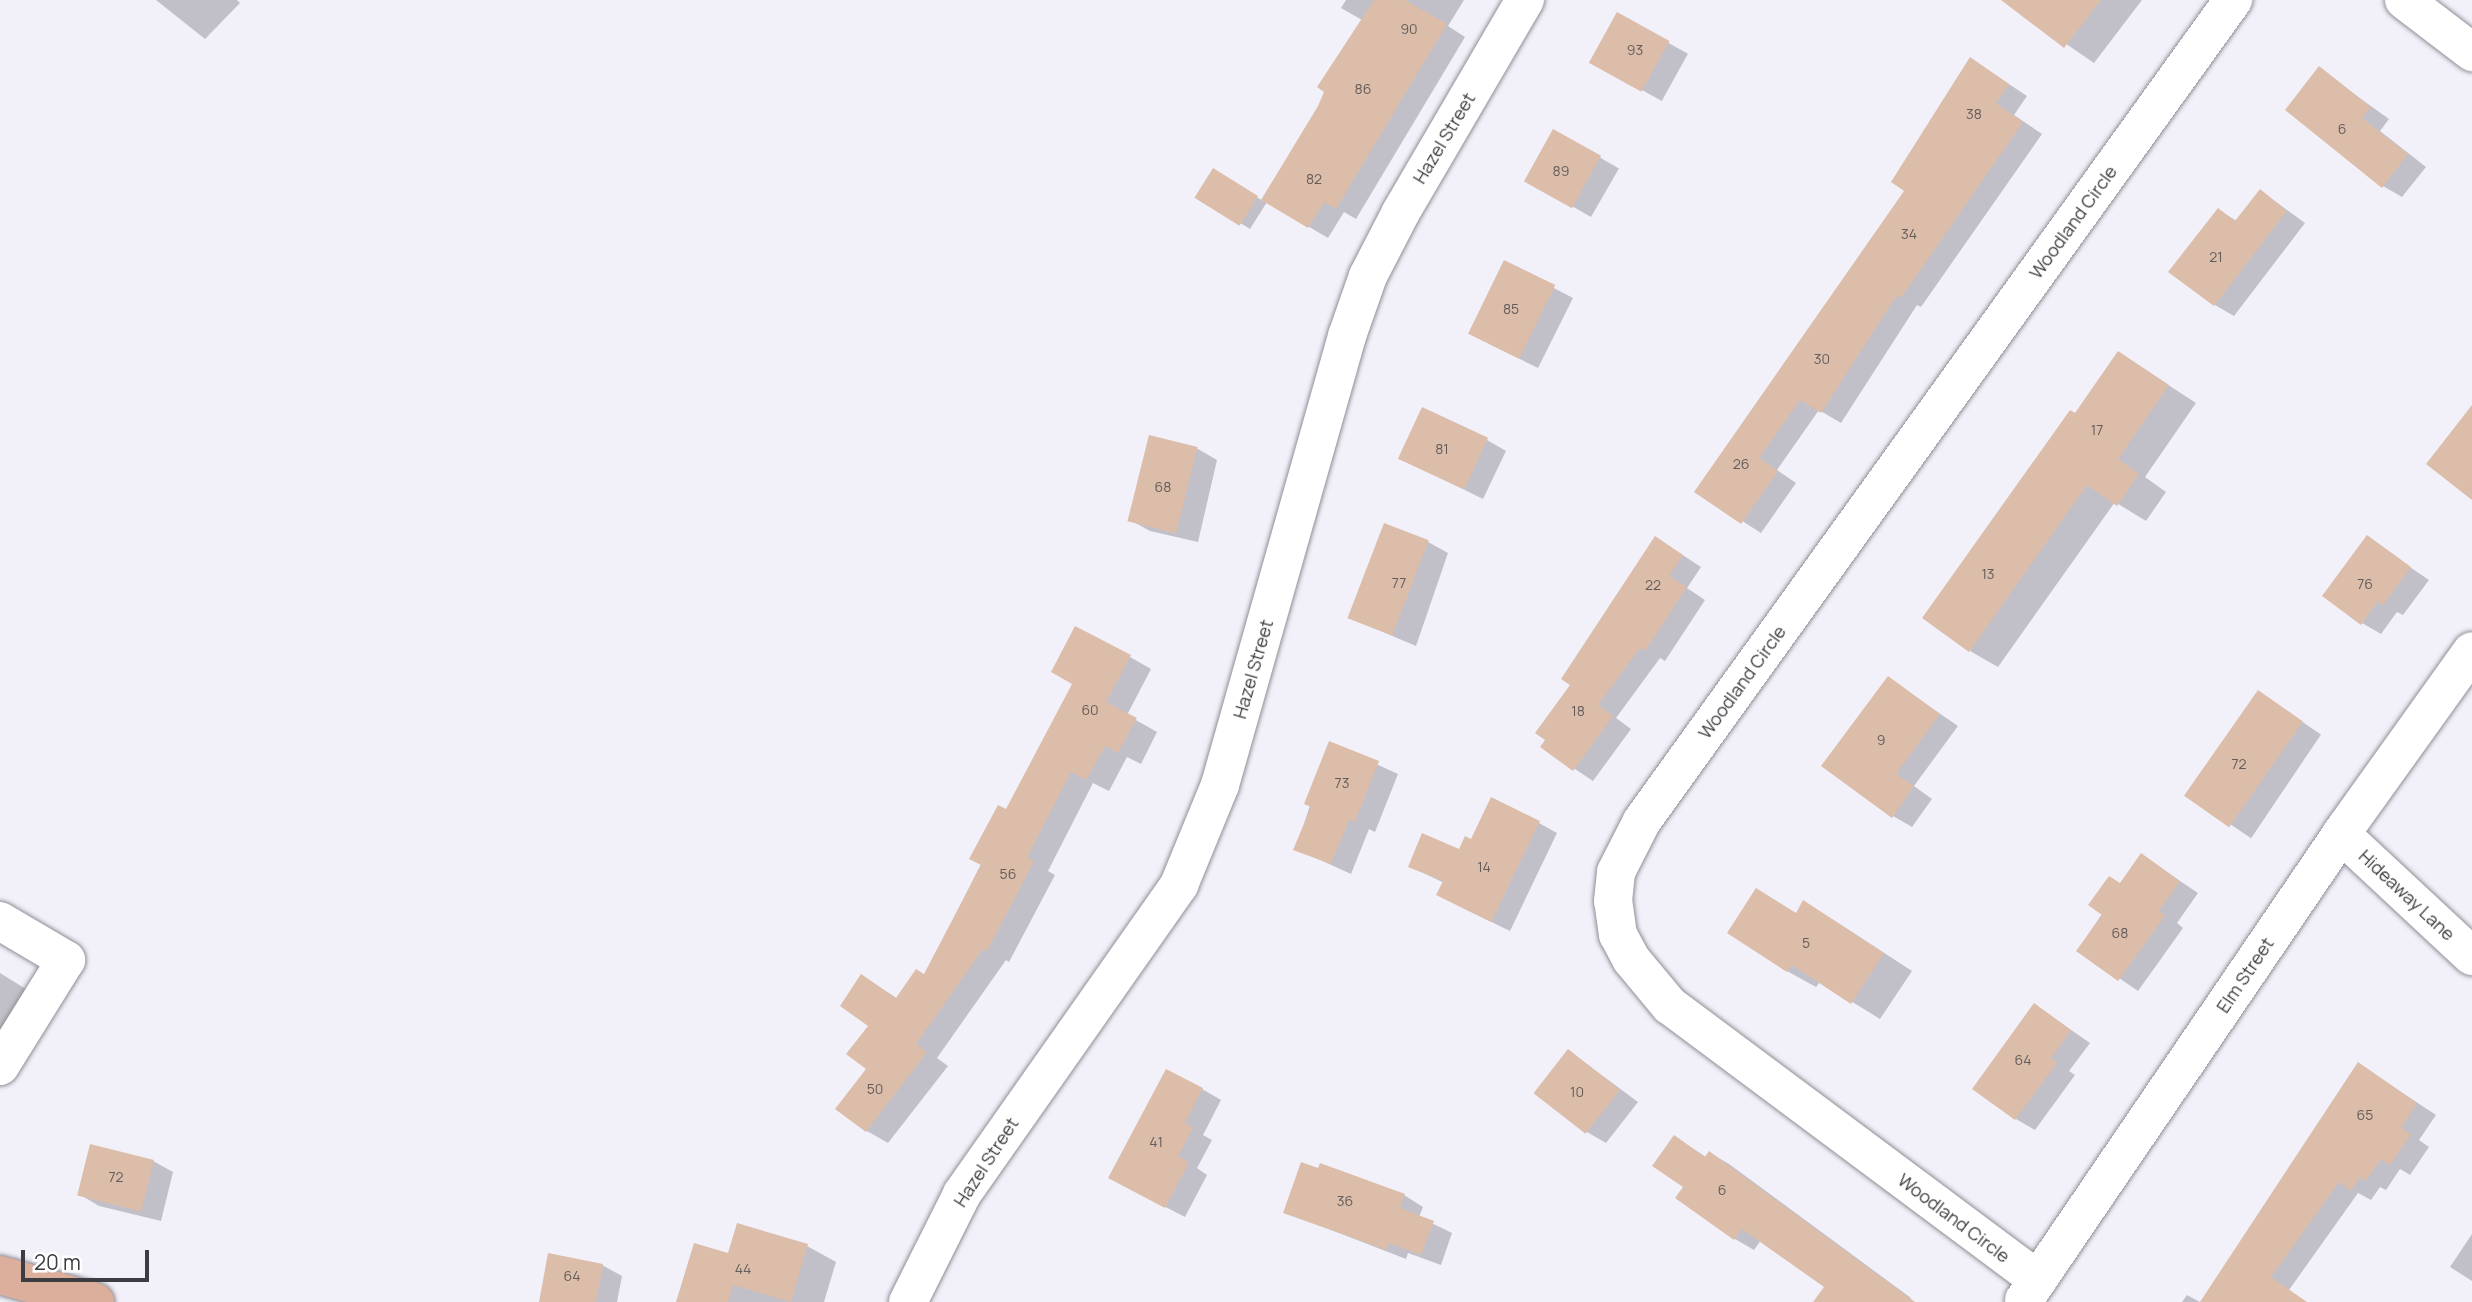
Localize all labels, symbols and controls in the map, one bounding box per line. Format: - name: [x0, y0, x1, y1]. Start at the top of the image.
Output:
- house number: 90: [1400, 21, 1418, 37]
- house number: 93: [1627, 42, 1643, 58]
- house number: 86: [1355, 81, 1371, 97]
- street label: Hazel Street: [1408, 89, 1480, 187]
- house number: 38: [1966, 106, 1982, 122]
- house number: 6: [2338, 121, 2346, 137]
- street label: Woodland Circle: [2025, 161, 2121, 283]
- house number: 89: [1553, 163, 1569, 179]
- house number: 82: [1306, 171, 1322, 187]
- house number: 34: [1901, 226, 1917, 242]
- house number: 21: [2209, 249, 2223, 265]
- house number: 85: [1503, 301, 1519, 317]
- house number: 30: [1814, 351, 1830, 367]
- house number: 17: [2091, 422, 2103, 438]
- house number: 81: [1435, 441, 1449, 457]
- house number: 26: [1733, 456, 1749, 472]
- house number: 68: [1155, 479, 1171, 495]
- house number: 13: [1981, 566, 1995, 582]
- house number: 77: [1392, 575, 1406, 591]
- house number: 76: [2357, 576, 2373, 592]
- house number: 22: [1645, 577, 1661, 593]
- street label: Hazel Street: [1229, 617, 1277, 721]
- street label: Woodland Circle: [1694, 621, 1790, 743]
- house number: 60: [1081, 702, 1099, 718]
- house number: 18: [1571, 703, 1585, 719]
- house number: 9: [1877, 732, 1885, 748]
- house number: 72: [2231, 756, 2247, 772]
- house number: 73: [1335, 775, 1349, 791]
- street label: Hideaway Lane: [2355, 845, 2459, 945]
- house number: 14: [1477, 859, 1491, 875]
- house number: 56: [1000, 866, 1016, 882]
- house number: 68: [2112, 925, 2128, 941]
- street label: Elm Street: [2212, 933, 2278, 1017]
- house number: 5: [1802, 935, 1810, 951]
- house number: 64: [2015, 1052, 2031, 1068]
- house number: 50: [867, 1081, 883, 1097]
- house number: 10: [1570, 1084, 1584, 1100]
- house number: 65: [2357, 1107, 2373, 1123]
- street label: Hazel Street: [949, 1113, 1023, 1211]
- house number: 41: [1149, 1134, 1163, 1150]
- house number: 72: [108, 1169, 124, 1185]
- street label: Woodland Circle: [1894, 1169, 2014, 1267]
- house number: 6: [1718, 1182, 1726, 1198]
- house number: 36: [1337, 1193, 1353, 1209]
- scale bar: [24, 1236, 152, 1280]
- text: 20 m: [34, 1248, 81, 1276]
- house number: 44: [735, 1261, 751, 1277]
- house number: 64: [564, 1268, 580, 1284]

